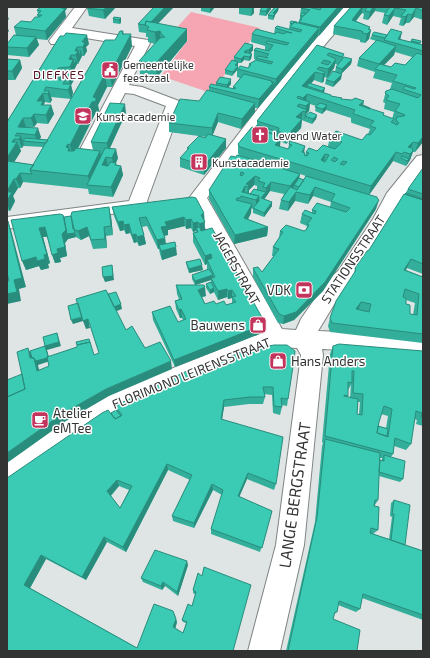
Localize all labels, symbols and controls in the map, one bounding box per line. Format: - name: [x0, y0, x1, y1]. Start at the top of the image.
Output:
- place label: Gemeentelijke feestzaal: [123, 58, 194, 84]
- public building icon: Gemeentelijke feestzaal: [100, 60, 120, 80]
- district label: DIEFKES: [33, 67, 85, 81]
- school or university icon: Kunst academie: [73, 106, 93, 126]
- place label: Kunst academie: [96, 110, 175, 123]
- church icon: Levend Water: [250, 125, 270, 145]
- place label: Levend Water: [273, 129, 343, 142]
- building icon: Kunstacademie: [189, 152, 209, 172]
- place label: Kunstacademie: [212, 156, 289, 169]
- street label: STATIONSSTRAAT: [317, 211, 389, 306]
- street label: JAGERSTRAAT: [210, 228, 264, 308]
- bank icon: VDK: [294, 280, 314, 300]
- place label: VDK: [267, 282, 291, 298]
- shop icon: Bauwens: [248, 315, 268, 335]
- place label: Bauwens: [191, 317, 245, 333]
- street label: FLORIMOND LEIRENSSTRAAT: [109, 334, 273, 412]
- shop icon: Hans Anders: [268, 351, 288, 371]
- place label: Hans Anders: [291, 353, 365, 369]
- place label: Atelier eMTee: [53, 405, 92, 436]
- cafe icon: Atelier eMTee: [30, 410, 50, 430]
- street label: LANGE BERGSTRAAT: [274, 421, 314, 569]

